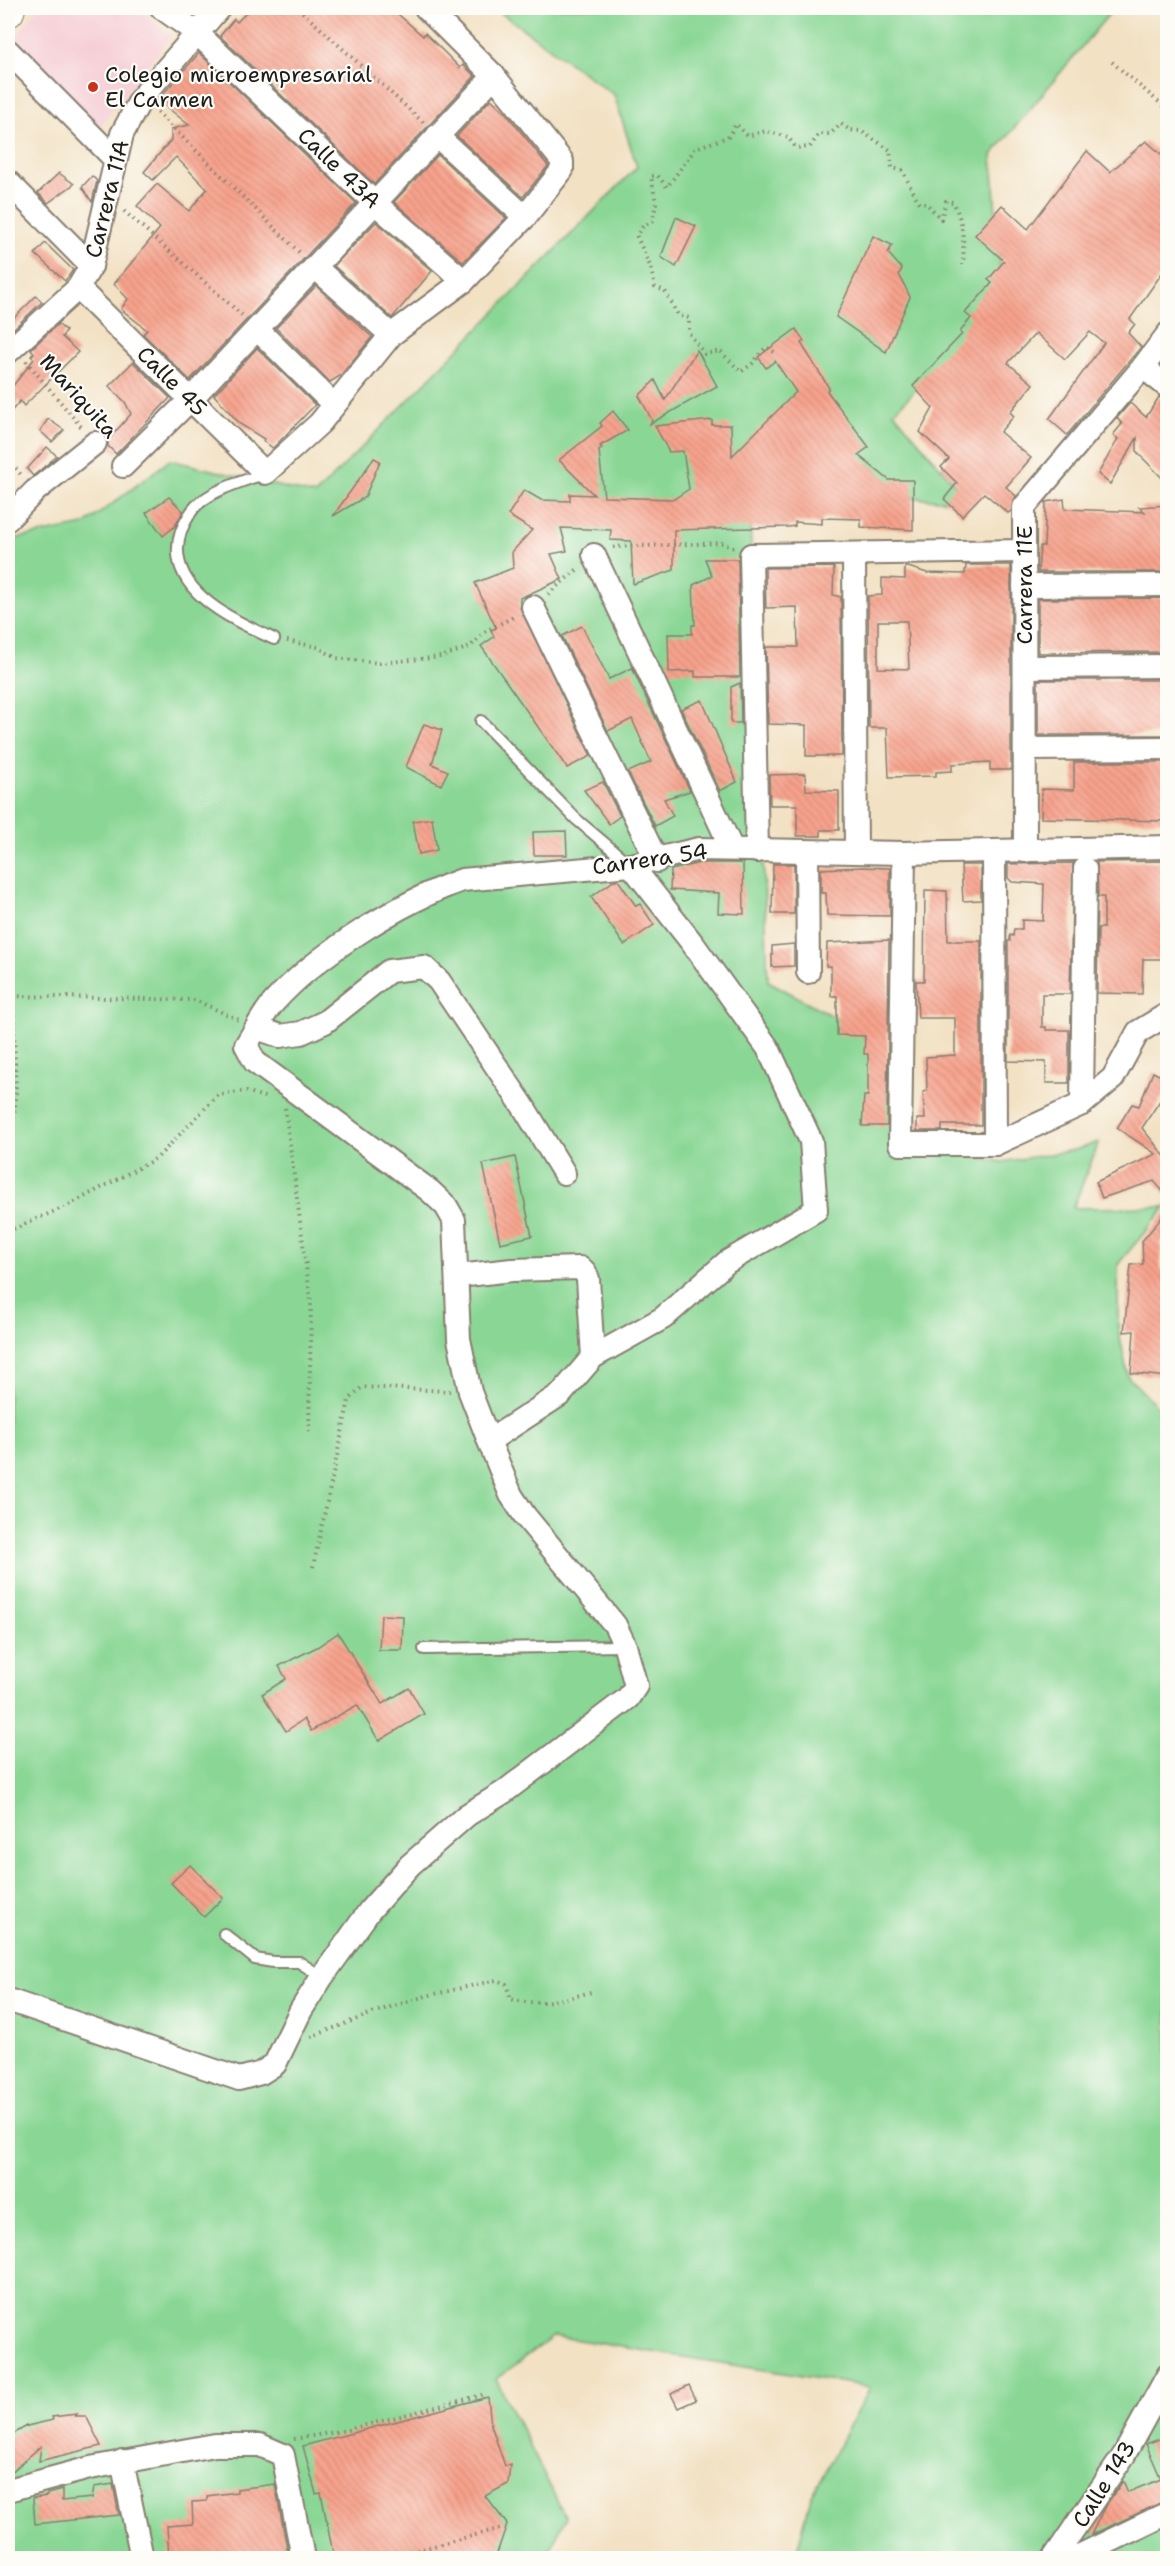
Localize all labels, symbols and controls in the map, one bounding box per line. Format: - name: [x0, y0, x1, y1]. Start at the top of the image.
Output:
- place label: Colegio microempresarial El Carmen: [105, 60, 372, 114]
- marker: Colegio microempresarial El Carmen: [86, 80, 100, 94]
- street label: Calle 43A: [291, 121, 387, 215]
- street label: Carrera 11A: [78, 137, 136, 261]
- street label: Calle 45: [131, 340, 213, 422]
- street label: Mariquita: [33, 348, 125, 445]
- street label: Carrera 11E: [1010, 526, 1039, 644]
- street label: Carrera 54: [591, 837, 709, 881]
- street label: Calle 143: [1066, 2435, 1142, 2533]

